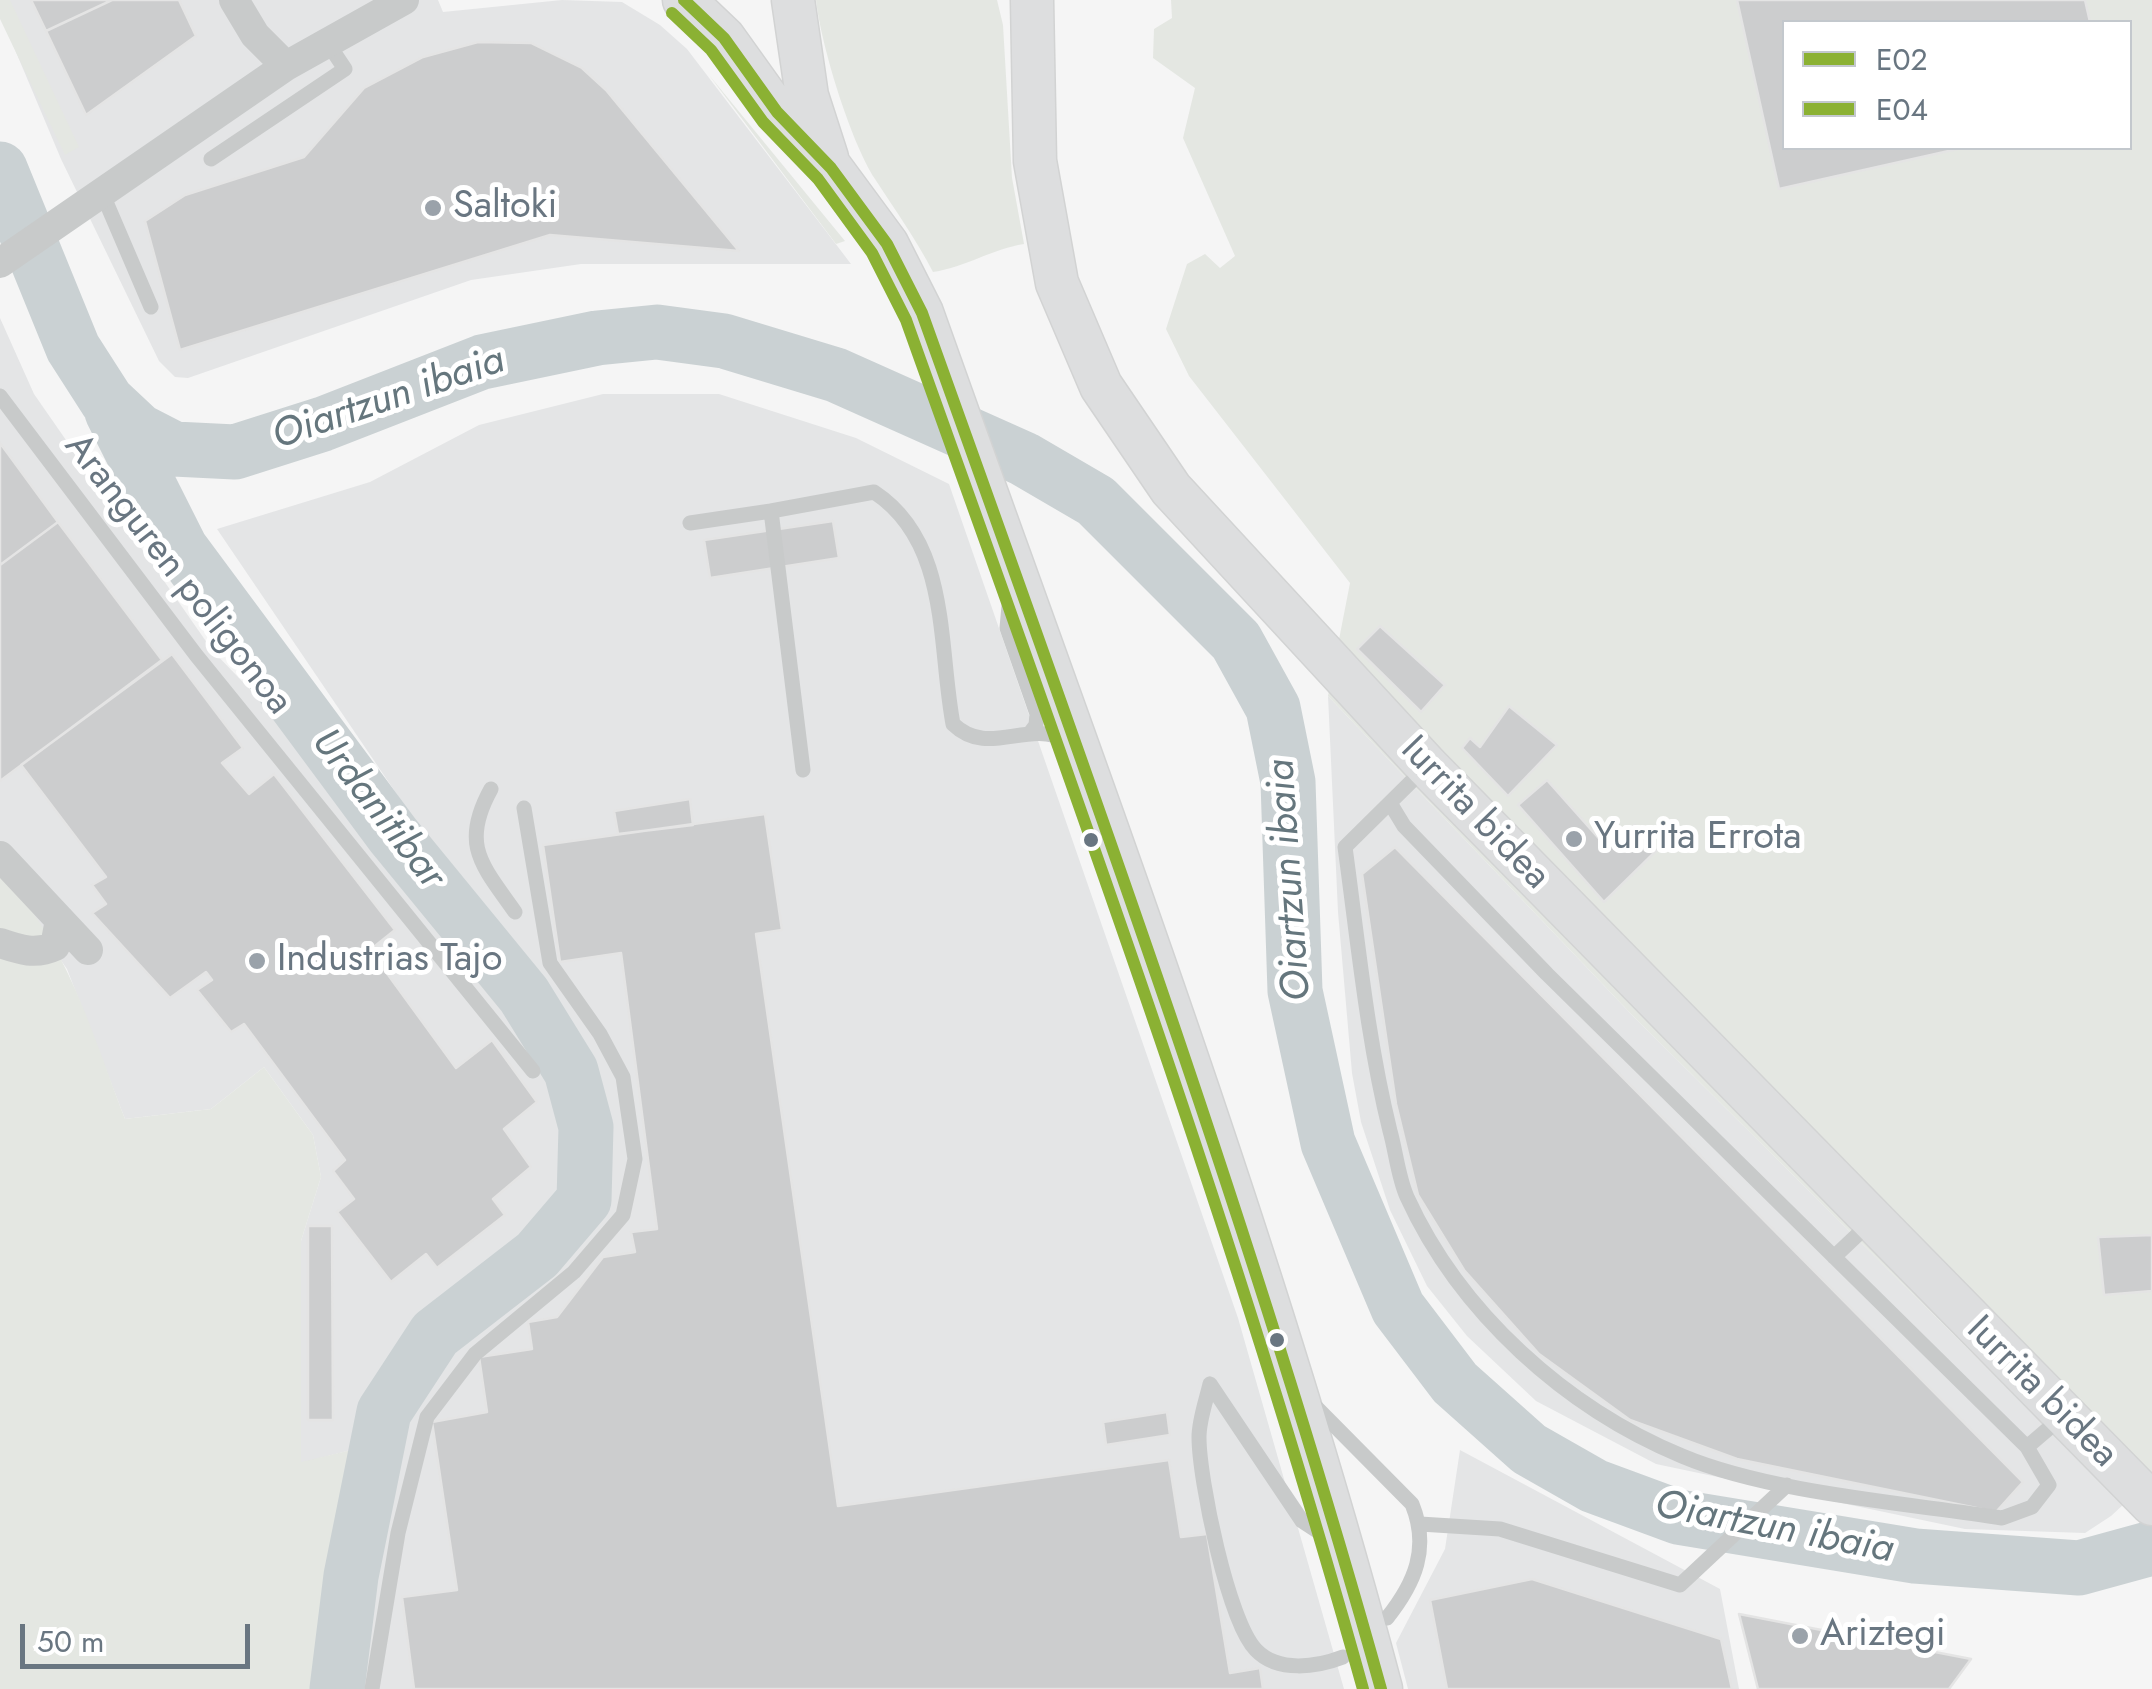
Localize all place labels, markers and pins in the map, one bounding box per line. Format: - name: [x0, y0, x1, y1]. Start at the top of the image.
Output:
- place label: Saltoki: [453, 185, 557, 231]
- marker: Saltoki: [422, 197, 444, 219]
- place label: Yurrita Errota: [1594, 816, 1802, 862]
- marker: Yurrita Errota: [1563, 828, 1585, 850]
- unlabelled marker: [1081, 830, 1101, 850]
- place label: Industrias Tajo: [277, 938, 503, 984]
- marker: Industrias Tajo: [246, 950, 268, 972]
- unlabelled marker: [1267, 1330, 1287, 1350]
- place label: Ariztegi: [1820, 1613, 1946, 1659]
- marker: Ariztegi: [1789, 1625, 1811, 1647]

